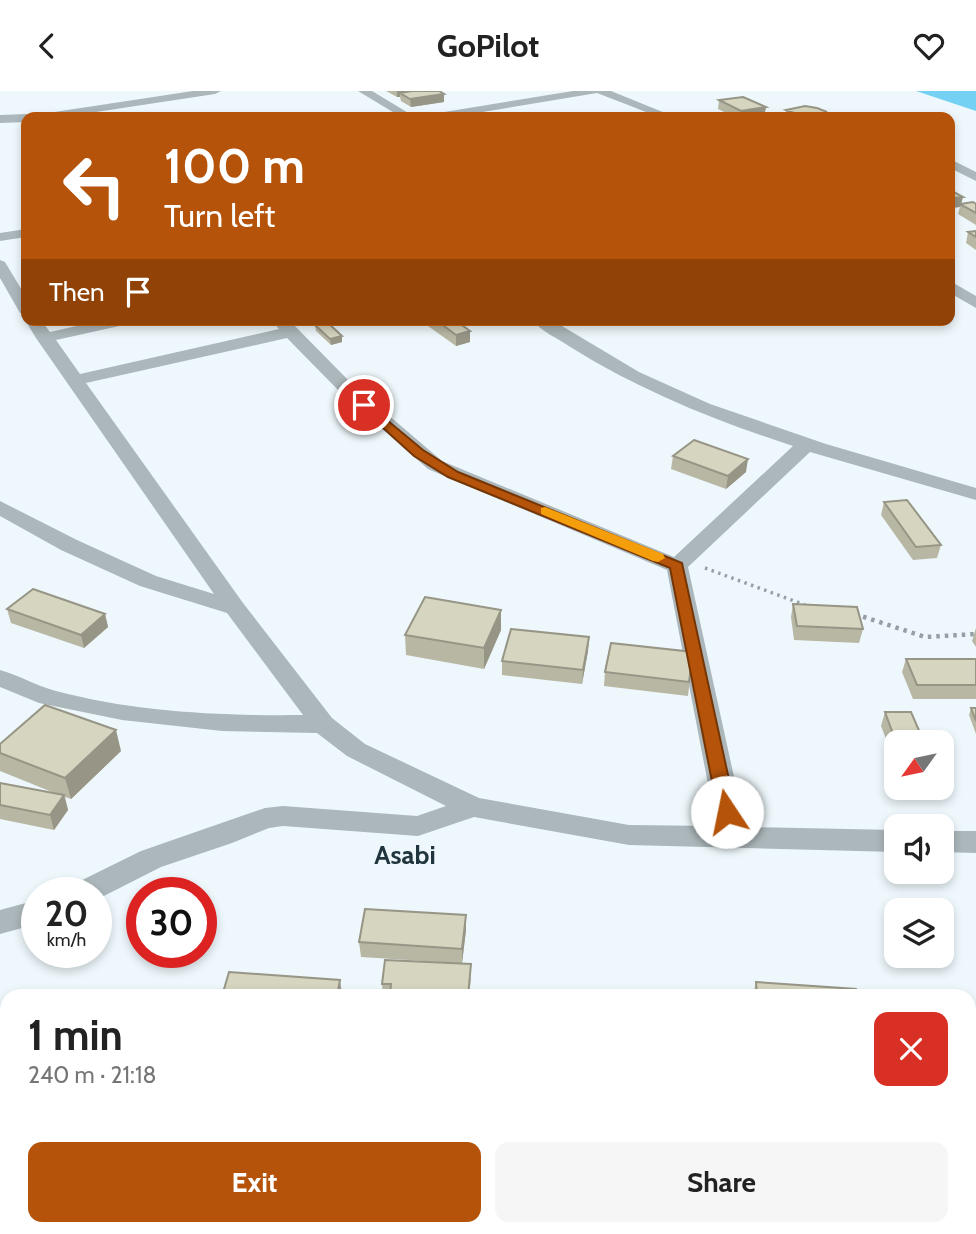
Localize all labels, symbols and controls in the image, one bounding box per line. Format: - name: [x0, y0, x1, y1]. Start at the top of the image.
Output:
- text: GoPilot: [437, 26, 539, 65]
- icon: back: [28, 27, 66, 65]
- icon: heart: [910, 27, 948, 65]
- text: 100 m: [164, 136, 305, 195]
- icon: left: [49, 140, 140, 231]
- text: Turn left: [164, 196, 275, 235]
- icon: arrive: [119, 273, 157, 311]
- text: Then: [49, 276, 105, 308]
- pin: [334, 375, 394, 435]
- icon: arrive: [345, 386, 383, 424]
- north arrow: [884, 730, 954, 800]
- map controls: [884, 730, 954, 968]
- position arrow: [690, 775, 764, 849]
- button: sound: [884, 814, 954, 884]
- district label: Asabi: [374, 839, 436, 871]
- speed limit sign: 30: [126, 877, 217, 968]
- text: 20: [45, 892, 88, 935]
- button: layers: [884, 898, 954, 968]
- text: km/h: [47, 929, 86, 951]
- text: 1 min: [28, 1009, 123, 1061]
- button: close: [874, 1012, 948, 1086]
- text: 240 m · 21:18: [28, 1061, 156, 1089]
- button: Exit: [28, 1142, 481, 1222]
- button: Share: [495, 1142, 948, 1222]

